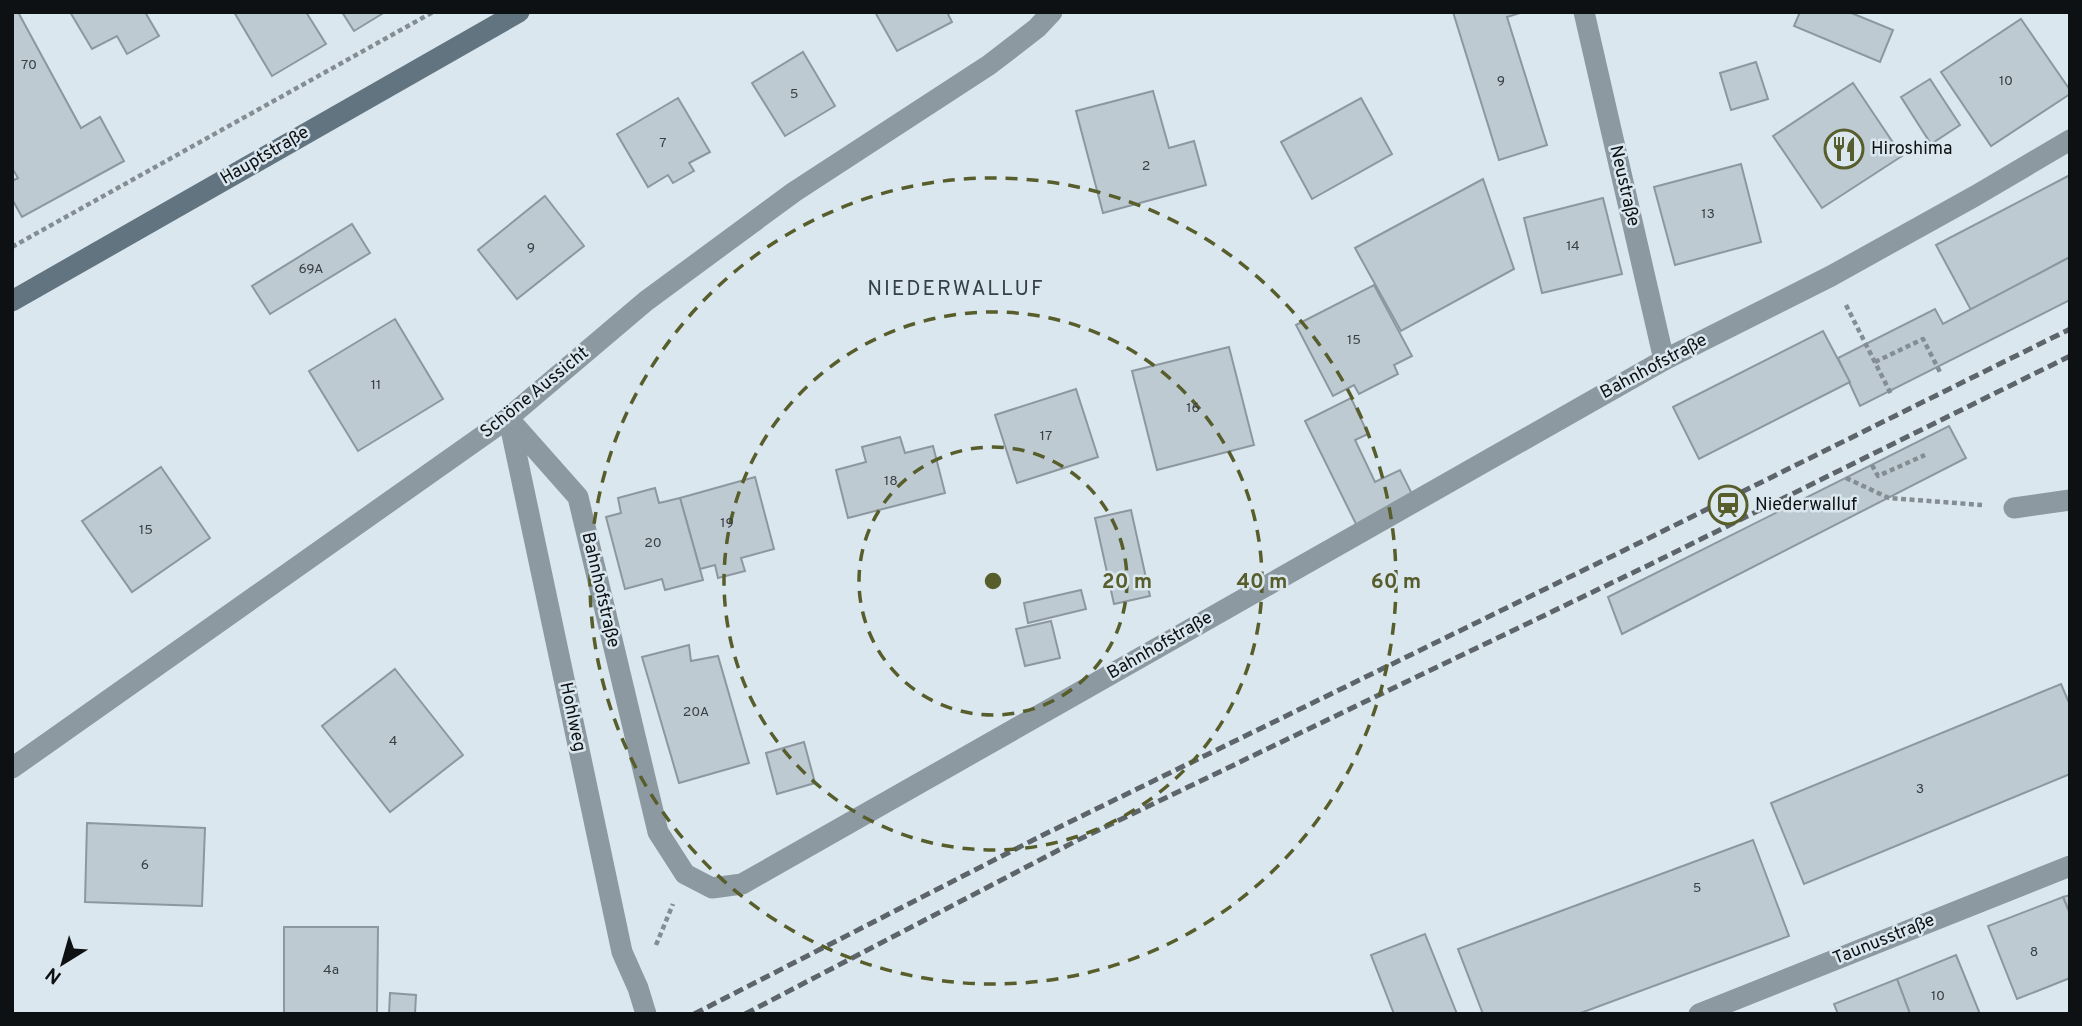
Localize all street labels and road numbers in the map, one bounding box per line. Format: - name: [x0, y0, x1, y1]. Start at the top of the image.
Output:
- street label: Hauptstraße: [217, 121, 313, 191]
- street label: Neustraße: [1603, 143, 1645, 229]
- street label: Bahnhofstraße: [1597, 329, 1711, 405]
- street label: Schöne Aussicht: [476, 342, 594, 444]
- street label: Bahnhofstraße: [576, 530, 624, 650]
- street label: Bahnhofstraße: [1103, 607, 1217, 685]
- street label: Hohlweg: [553, 680, 591, 754]
- street label: Taunusstraße: [1830, 909, 1938, 971]

